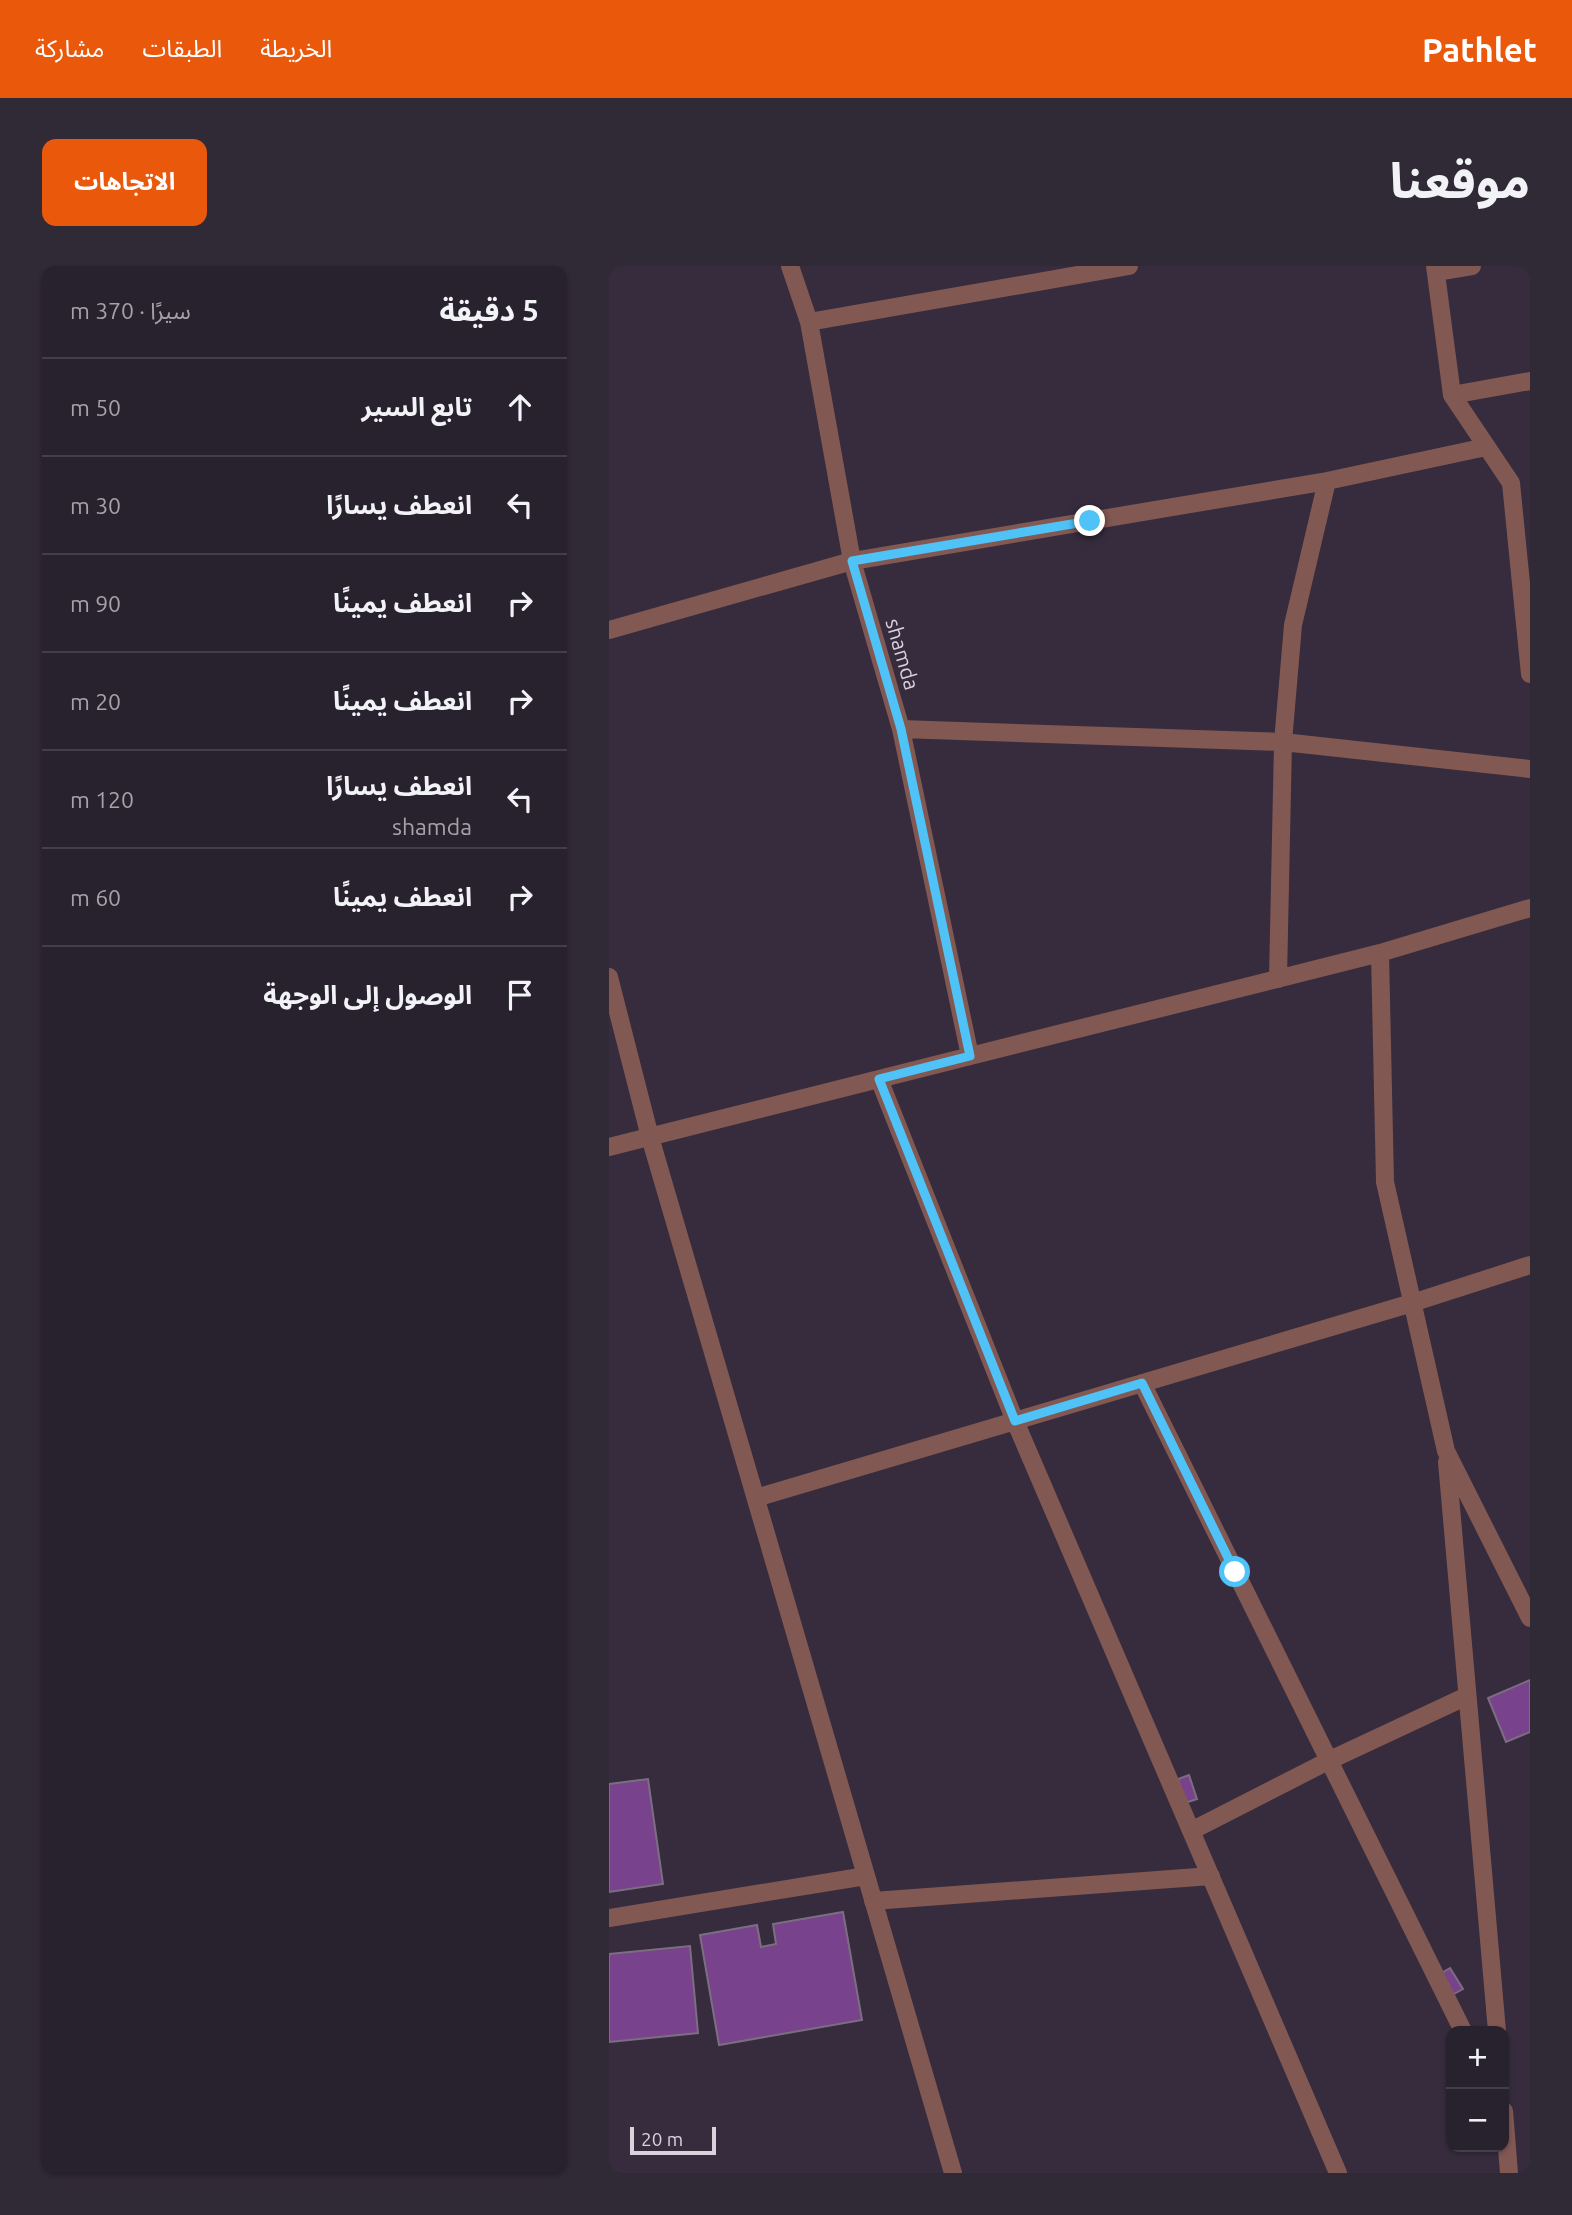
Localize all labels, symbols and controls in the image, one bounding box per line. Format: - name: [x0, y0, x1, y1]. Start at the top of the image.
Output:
- text: Pathlet: [1422, 31, 1537, 68]
- text: مشاركة: [35, 35, 104, 62]
- text: الطبقات: [142, 35, 222, 62]
- text: الخريطة: [260, 35, 332, 62]
- button: الاتجاهات: [42, 139, 207, 226]
- text: موقعنا: [1390, 152, 1530, 207]
- text: 5 دقيقة: [439, 293, 539, 327]
- text: سيرًا · 370 m: [70, 298, 191, 323]
- icon: ahead: [501, 388, 539, 426]
- text: تابع السير: [362, 392, 472, 421]
- text: 50 m: [70, 395, 121, 420]
- icon: left: [501, 486, 539, 524]
- text: انعطف يسارًا: [326, 490, 472, 519]
- text: 30 m: [70, 493, 121, 518]
- route end: [1074, 505, 1105, 536]
- icon: right: [501, 584, 539, 622]
- text: انعطف يمينًا: [333, 588, 472, 617]
- text: 90 m: [70, 591, 121, 616]
- street label: shamda: [881, 616, 925, 692]
- icon: right: [501, 682, 539, 720]
- text: انعطف يمينًا: [333, 686, 472, 715]
- text: 20 m: [70, 689, 121, 714]
- text: انعطف يسارًا: [326, 771, 472, 800]
- icon: left: [501, 780, 539, 818]
- text: 120 m: [70, 787, 134, 812]
- text: shamda: [392, 814, 472, 839]
- icon: right: [501, 878, 539, 916]
- text: انعطف يمينًا: [333, 882, 472, 911]
- text: 60 m: [70, 885, 121, 910]
- icon: arrive: [501, 976, 539, 1014]
- text: الوصول إلى الوجهة: [263, 980, 472, 1009]
- route start: [1219, 1556, 1250, 1587]
- map controls: [1446, 2026, 1509, 2152]
- button: +: [1446, 2026, 1509, 2089]
- button: −: [1446, 2089, 1509, 2152]
- scale bar: [630, 2124, 716, 2156]
- text: 20 m: [641, 2128, 683, 2150]

